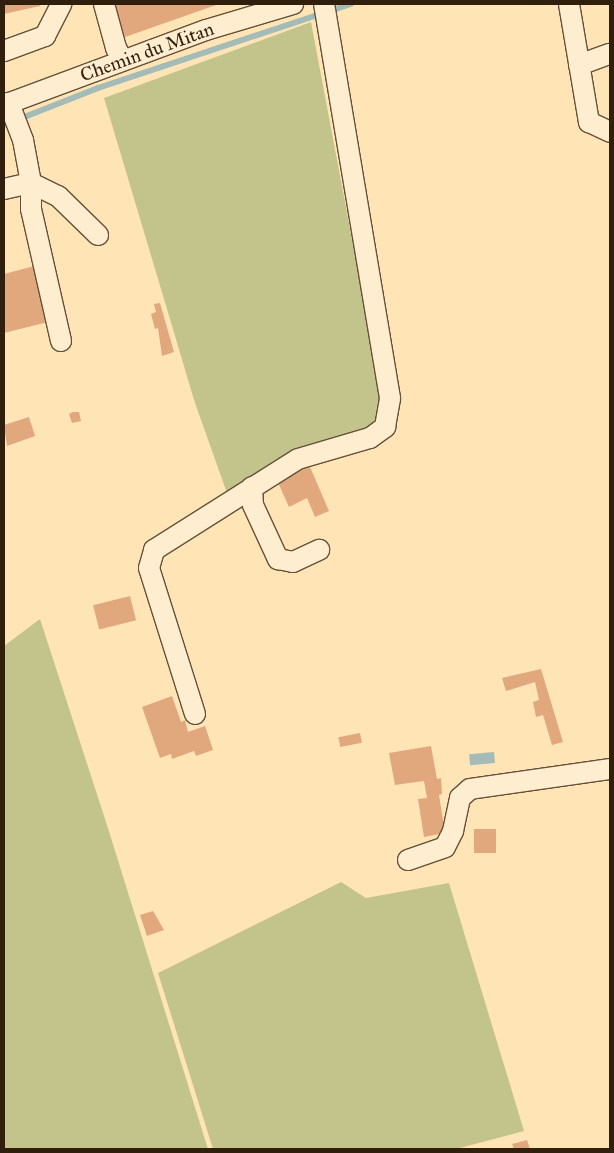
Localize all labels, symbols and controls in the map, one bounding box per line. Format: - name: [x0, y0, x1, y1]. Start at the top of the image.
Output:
- street label: Chemin du Mitan: [77, 17, 217, 87]

